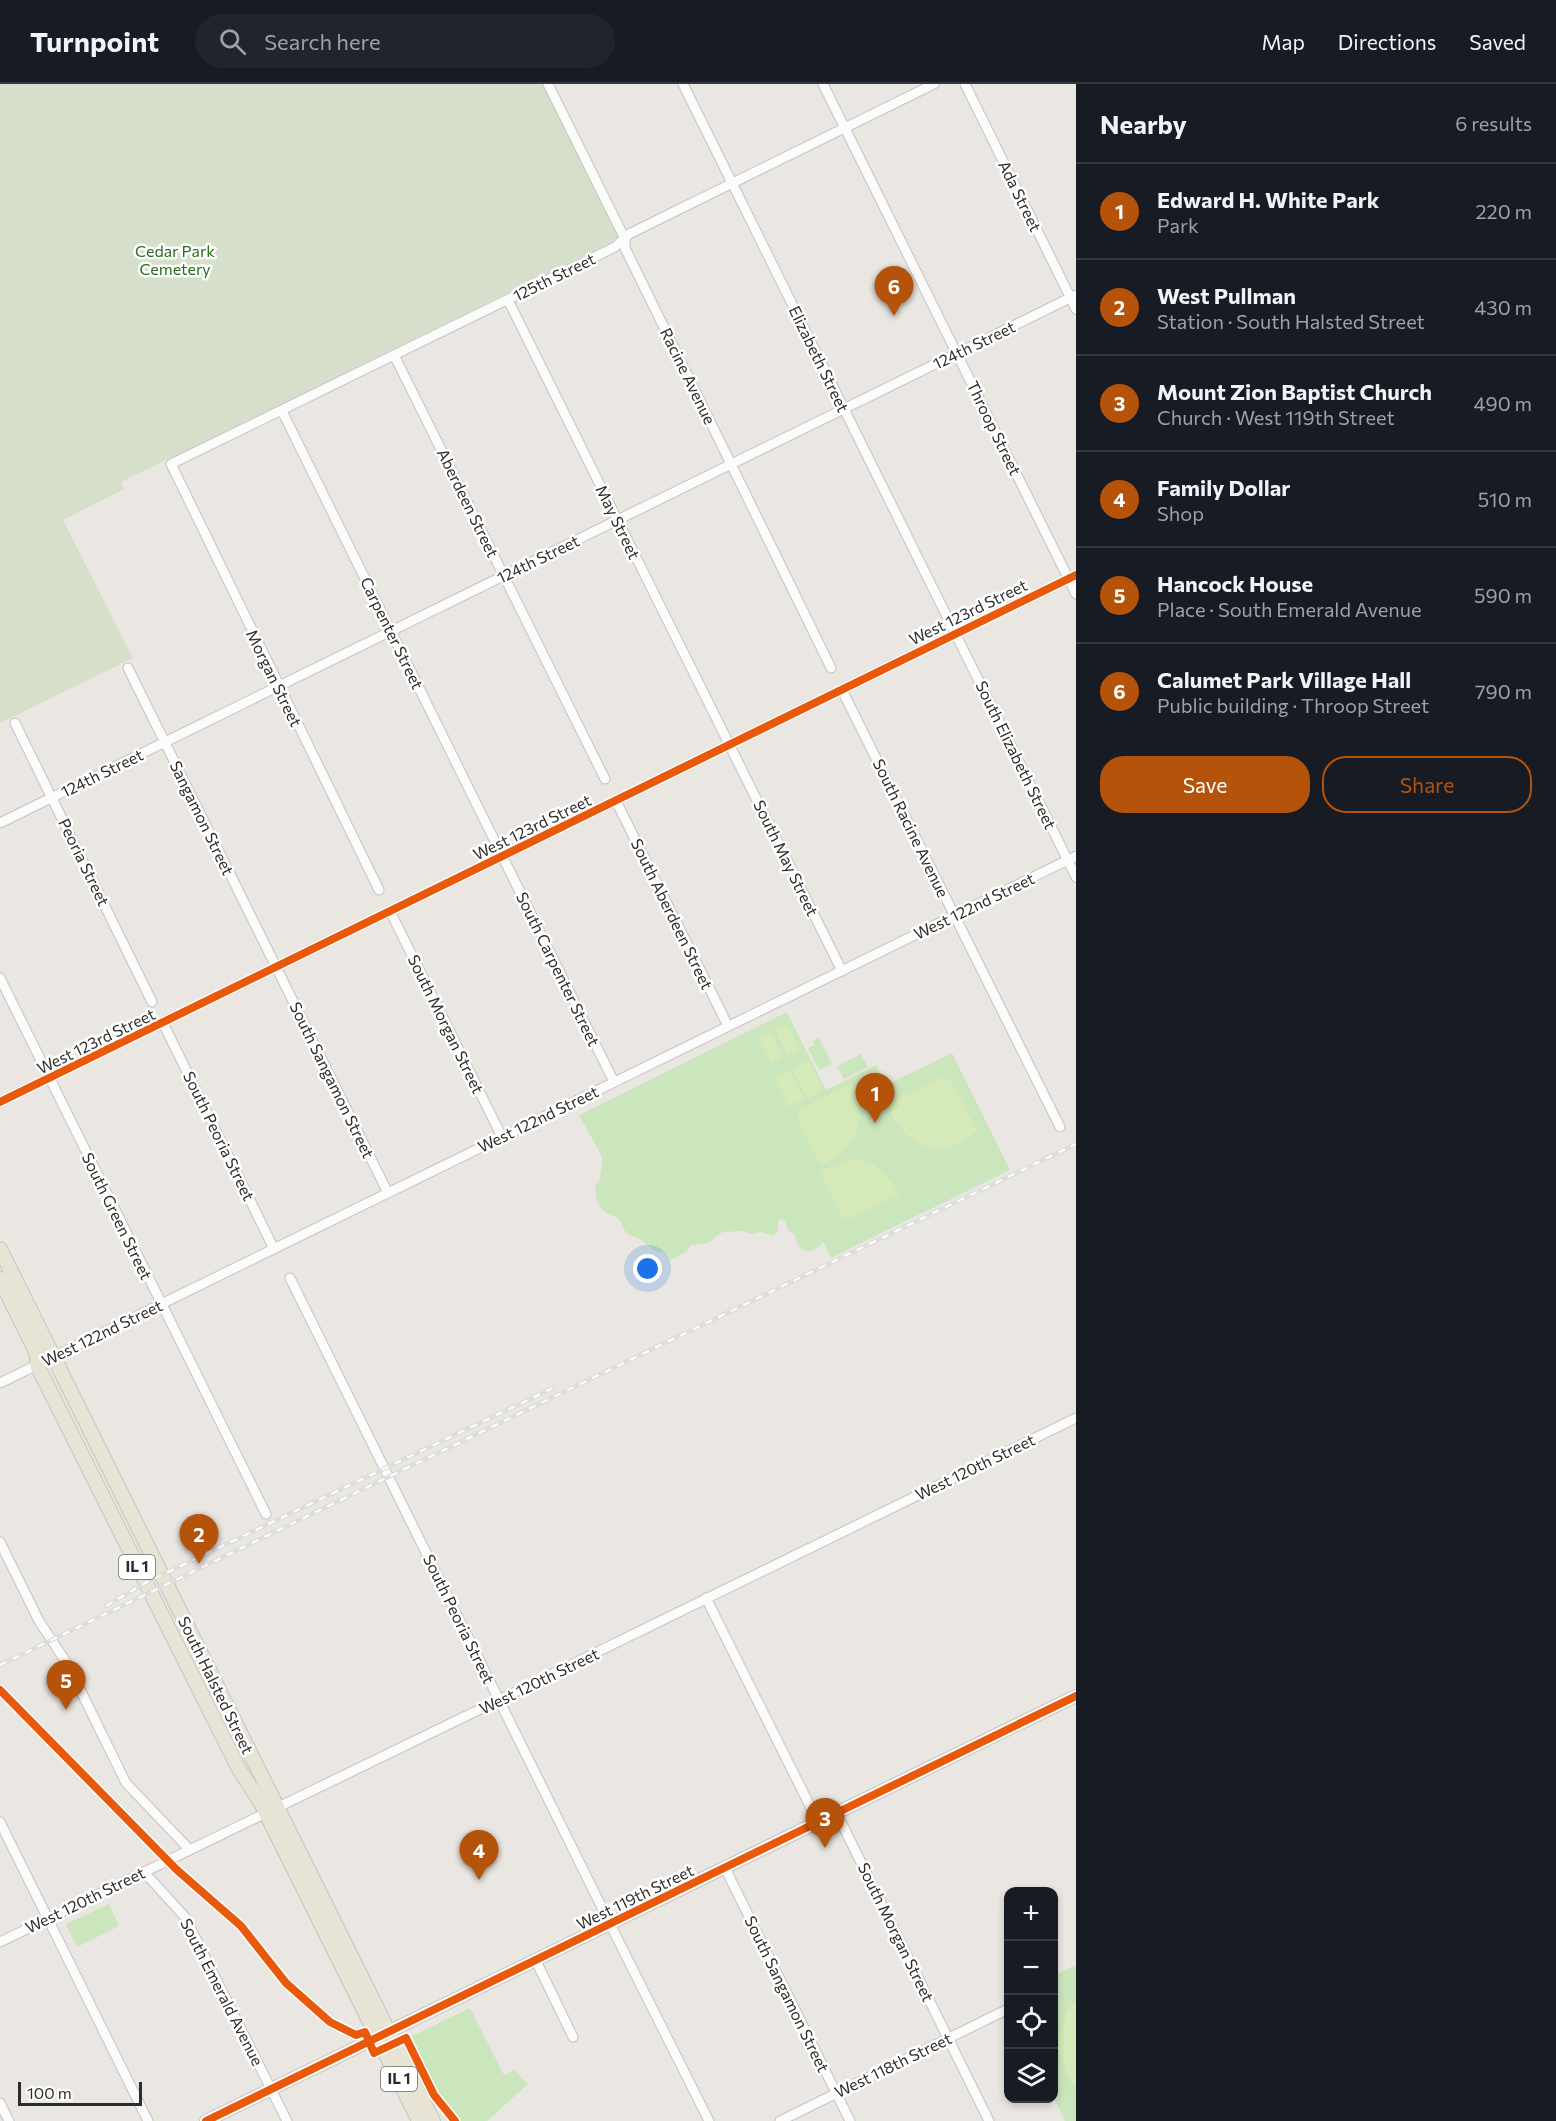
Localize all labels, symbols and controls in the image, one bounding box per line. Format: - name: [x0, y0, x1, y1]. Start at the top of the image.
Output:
- search box: [195, 14, 615, 68]
- text: Turnpoint: [30, 24, 159, 58]
- icon: search: [216, 25, 249, 58]
- text: Search here: [264, 28, 381, 55]
- text: Map: [1262, 29, 1305, 54]
- text: Directions: [1338, 29, 1436, 54]
- text: Saved: [1469, 29, 1526, 54]
- text: Nearby: [1100, 108, 1187, 139]
- text: 6 results: [1455, 111, 1532, 135]
- street label: Ada Street: [995, 157, 1046, 235]
- text: Edward H. White Park: [1157, 186, 1379, 213]
- text: 1: [1115, 199, 1124, 223]
- text: 220 m: [1476, 199, 1532, 223]
- text: Park: [1157, 213, 1199, 237]
- park label: Cedar Park Cemetery: [135, 241, 215, 278]
- street label: 125th Street: [510, 248, 598, 305]
- pin: 6: [874, 266, 914, 316]
- text: West Pullman: [1157, 282, 1296, 309]
- text: 2: [1114, 295, 1125, 319]
- text: 430 m: [1474, 295, 1532, 319]
- street label: Elizabeth Street: [786, 303, 854, 415]
- text: Station · South Halsted Street: [1157, 309, 1425, 333]
- street label: 124th Street: [930, 316, 1018, 373]
- street label: Racine Avenue: [657, 324, 720, 427]
- street label: Throop Street: [963, 378, 1026, 478]
- text: Mount Zion Baptist Church: [1157, 378, 1432, 405]
- text: 3: [1114, 391, 1125, 415]
- text: 490 m: [1474, 391, 1532, 415]
- text: Church · West 119th Street: [1157, 405, 1395, 429]
- street label: Aberdeen Street: [434, 445, 503, 561]
- text: Family Dollar: [1157, 474, 1290, 501]
- street label: May Street: [592, 482, 645, 562]
- text: 4: [1113, 487, 1126, 511]
- text: 510 m: [1478, 487, 1532, 511]
- text: Shop: [1157, 501, 1204, 525]
- street label: 124th Street: [494, 530, 582, 587]
- text: Hancock House: [1157, 570, 1313, 597]
- street label: Carpenter Street: [357, 574, 428, 692]
- street label: West 123rd Street: [906, 575, 1030, 648]
- text: 5: [1114, 583, 1125, 607]
- text: 590 m: [1474, 583, 1532, 607]
- text: Place · South Emerald Avenue: [1157, 597, 1422, 621]
- street label: Morgan Street: [243, 626, 306, 730]
- text: Calumet Park Village Hall: [1157, 666, 1411, 693]
- street label: South Elizabeth Street: [972, 678, 1061, 832]
- text: 6: [1113, 679, 1126, 703]
- text: 790 m: [1475, 679, 1532, 703]
- text: Public building · Throop Street: [1157, 693, 1429, 717]
- street label: 124th Street: [58, 744, 146, 801]
- street label: South Racine Avenue: [870, 755, 953, 900]
- button: Save: [1100, 756, 1310, 813]
- button: Share: [1322, 756, 1532, 813]
- street label: Sangamon Street: [167, 758, 239, 878]
- street label: West 123rd Street: [470, 790, 594, 863]
- street label: South May Street: [750, 797, 823, 919]
- street label: Peoria Street: [55, 815, 114, 909]
- street label: South Aberdeen Street: [628, 835, 717, 993]
- street label: West 122nd Street: [910, 868, 1038, 943]
- street label: South Carpenter Street: [513, 889, 604, 1049]
- street label: South Morgan Street: [405, 951, 489, 1097]
- street label: South Sangamon Street: [286, 999, 379, 1161]
- street label: West 123rd Street: [34, 1004, 158, 1077]
- street label: South Peoria Street: [180, 1068, 259, 1204]
- pin: 1: [856, 1074, 894, 1123]
- street label: West 122nd Street: [474, 1081, 602, 1156]
- street label: South Green Street: [78, 1149, 157, 1283]
- your location: [633, 1254, 662, 1283]
- street label: West 122nd Street: [38, 1295, 166, 1370]
- street label: West 120th Street: [912, 1429, 1038, 1504]
- pin: 2: [180, 1514, 218, 1564]
- street label: South Peoria Street: [420, 1551, 499, 1687]
- road number: IL 1: [119, 1555, 155, 1579]
- street label: South Halsted Street: [175, 1613, 258, 1757]
- street label: West 120th Street: [476, 1643, 602, 1718]
- pin: 5: [46, 1660, 86, 1710]
- pin: 3: [806, 1798, 844, 1848]
- pin: 4: [460, 1830, 498, 1880]
- street label: South Morgan Street: [855, 1859, 939, 2005]
- street label: West 119th Street: [573, 1860, 697, 1933]
- street label: West 120th Street: [22, 1862, 148, 1937]
- map controls: [1004, 1887, 1058, 2103]
- button: +: [1004, 1887, 1058, 1941]
- street label: South Sangamon Street: [741, 1913, 834, 2075]
- street label: South Emerald Avenue: [177, 1915, 268, 2069]
- button: −: [1004, 1941, 1058, 1995]
- button: locate: [1004, 1995, 1058, 2049]
- street label: West 118th Street: [831, 2028, 955, 2101]
- button: layers: [1004, 2049, 1058, 2103]
- road number: IL 1: [381, 2067, 417, 2091]
- scale bar: [18, 2079, 142, 2106]
- text: 100 m: [27, 2083, 72, 2102]

